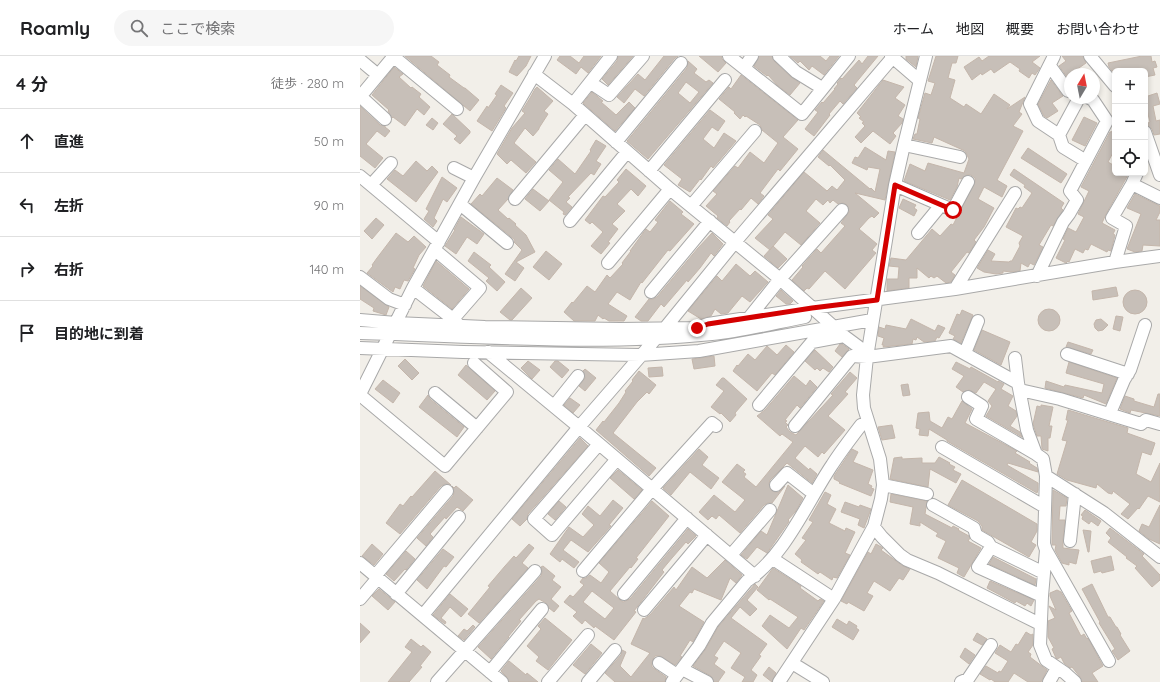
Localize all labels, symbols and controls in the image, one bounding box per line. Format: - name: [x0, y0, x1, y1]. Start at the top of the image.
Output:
- search box: [114, 10, 394, 46]
- text: Roamly: [20, 16, 90, 40]
- icon: search: [128, 17, 150, 39]
- text: ここで検索: [160, 19, 235, 38]
- text: ホーム: [892, 20, 934, 38]
- text: 地図: [956, 20, 984, 38]
- text: 概要: [1006, 20, 1034, 38]
- text: お問い合わせ: [1056, 20, 1140, 38]
- north arrow: [1064, 68, 1100, 104]
- map controls: [1112, 68, 1148, 176]
- button: +: [1112, 68, 1148, 104]
- text: 4 分: [16, 73, 48, 94]
- text: 徒歩 · 280 m: [271, 75, 344, 91]
- button: −: [1112, 104, 1148, 140]
- icon: ahead: [16, 130, 38, 152]
- text: 直進: [54, 132, 84, 151]
- text: 50 m: [314, 133, 344, 149]
- button: locate: [1112, 140, 1148, 176]
- icon: left: [16, 194, 38, 216]
- text: 左折: [54, 196, 84, 215]
- text: 90 m: [314, 197, 344, 213]
- route start: [944, 201, 962, 219]
- icon: right: [16, 258, 38, 280]
- text: 右折: [54, 260, 84, 279]
- text: 140 m: [309, 261, 344, 277]
- route end: [688, 319, 706, 337]
- icon: arrive: [16, 322, 38, 344]
- text: 目的地に到着: [54, 324, 144, 343]

